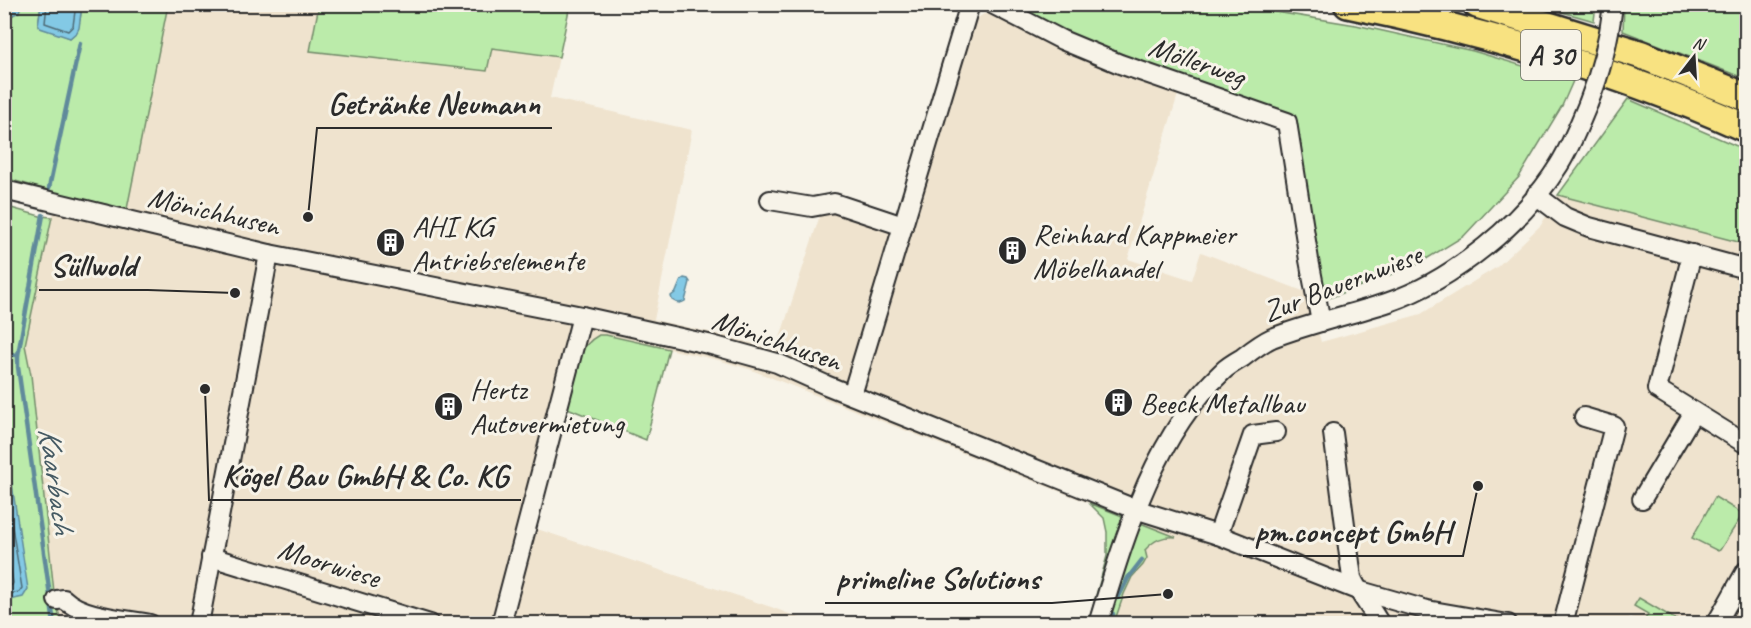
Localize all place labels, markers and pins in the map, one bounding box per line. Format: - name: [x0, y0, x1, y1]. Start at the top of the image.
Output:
- callout: Getränke Neumann: [317, 78, 552, 128]
- place label: AHI KG Antriebselemente: [412, 207, 586, 279]
- place label: Reinhard Kappmeier Möbelhandel: [1033, 215, 1238, 287]
- building icon: AHI KG Antriebselemente: [375, 227, 407, 259]
- building icon: Reinhard Kappmeier Möbelhandel: [996, 235, 1028, 267]
- callout: Süllwold: [39, 240, 148, 290]
- place label: Hertz Autovermietung: [470, 370, 626, 442]
- place label: Beeck Metallbau: [1140, 384, 1307, 422]
- building icon: Beeck Metallbau: [1103, 387, 1135, 419]
- building icon: Hertz Autovermietung: [433, 390, 465, 422]
- callout: Kögel Bau GmbH & Co. KG: [209, 450, 521, 500]
- callout: pm.concept GmbH: [1243, 506, 1463, 556]
- callout: primeline Solutions: [825, 553, 1052, 603]

